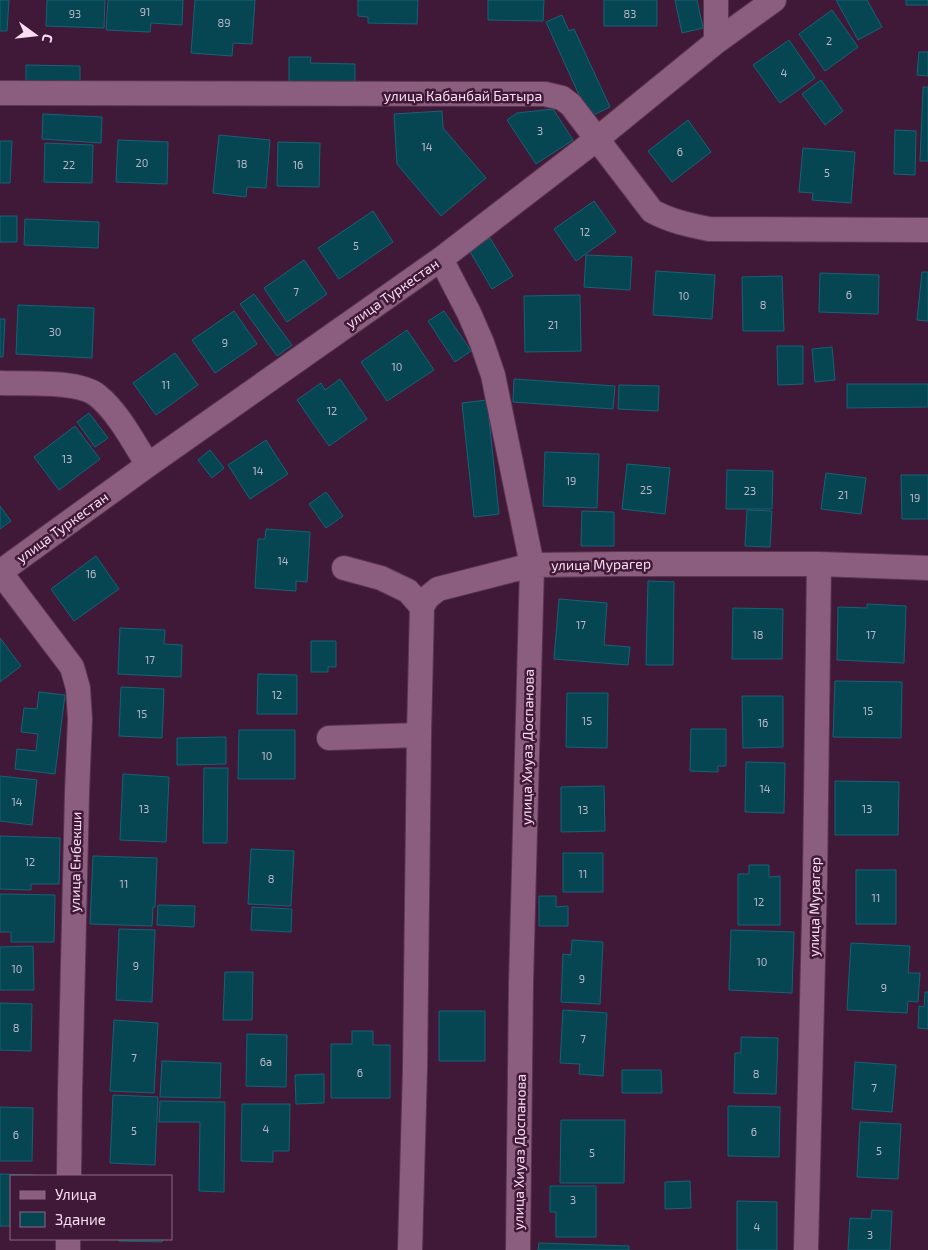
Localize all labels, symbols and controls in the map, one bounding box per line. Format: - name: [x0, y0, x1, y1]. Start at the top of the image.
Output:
- house number: 91: [140, 5, 150, 18]
- house number: 93: [69, 7, 81, 20]
- house number: 83: [624, 7, 636, 20]
- north arrow: [10, 10, 60, 60]
- house number: 89: [218, 16, 230, 29]
- text: С: [39, 32, 57, 45]
- house number: 2: [826, 34, 832, 47]
- house number: 4: [781, 66, 788, 79]
- street label: улица Кабанбай Батыра: [384, 87, 542, 104]
- house number: 3: [537, 124, 543, 137]
- house number: 14: [421, 140, 433, 153]
- house number: 6: [677, 145, 683, 158]
- house number: 20: [136, 156, 148, 169]
- house number: 18: [236, 157, 248, 170]
- house number: 22: [63, 158, 75, 171]
- house number: 16: [293, 158, 303, 171]
- house number: 5: [824, 166, 830, 179]
- house number: 12: [580, 225, 590, 238]
- house number: 5: [353, 239, 359, 252]
- street label: улица Туркестан: [342, 255, 442, 331]
- house number: 7: [293, 285, 299, 298]
- house number: 6: [846, 288, 852, 301]
- house number: 10: [678, 289, 690, 302]
- house number: 8: [760, 298, 766, 311]
- house number: 21: [548, 318, 558, 331]
- house number: 30: [49, 325, 61, 338]
- house number: 9: [222, 336, 228, 349]
- house number: 10: [391, 360, 403, 373]
- house number: 11: [162, 378, 170, 391]
- house number: 12: [327, 404, 337, 417]
- house number: 13: [62, 452, 72, 465]
- house number: 14: [252, 464, 264, 477]
- house number: 19: [566, 474, 576, 487]
- house number: 25: [640, 483, 652, 496]
- house number: 23: [744, 484, 756, 497]
- street label: улица Туркестан: [13, 488, 111, 566]
- house number: 21: [838, 488, 848, 501]
- house number: 19: [910, 491, 920, 504]
- house number: 14: [277, 554, 289, 567]
- street label: улица Мурагер: [551, 555, 651, 573]
- house number: 16: [86, 567, 96, 580]
- house number: 17: [576, 618, 586, 631]
- house number: 18: [752, 628, 764, 641]
- house number: 17: [866, 628, 876, 641]
- house number: 17: [145, 653, 155, 666]
- street label: улица Хиуаз Доспанова: [517, 669, 537, 825]
- house number: 12: [272, 688, 282, 701]
- house number: 15: [863, 704, 873, 717]
- house number: 15: [137, 707, 147, 720]
- house number: 15: [582, 714, 592, 727]
- house number: 16: [758, 716, 768, 729]
- house number: 10: [261, 749, 273, 762]
- house number: 14: [759, 782, 771, 795]
- house number: 14: [11, 795, 23, 808]
- house number: 13: [139, 802, 149, 815]
- house number: 13: [862, 802, 872, 815]
- house number: 13: [578, 803, 588, 816]
- street label: улица Енбекши: [66, 811, 84, 913]
- house number: 12: [25, 855, 35, 868]
- street label: улица Мурагер: [805, 857, 823, 957]
- house number: 11: [579, 867, 587, 880]
- house number: 8: [268, 872, 274, 885]
- house number: 11: [120, 877, 128, 890]
- house number: 11: [872, 891, 880, 904]
- house number: 12: [754, 895, 764, 908]
- house number: 10: [756, 955, 768, 968]
- house number: 9: [133, 959, 139, 972]
- house number: 10: [11, 962, 23, 975]
- house number: 9: [579, 972, 585, 985]
- house number: 9: [881, 981, 887, 994]
- house number: 8: [13, 1021, 19, 1034]
- house number: 7: [580, 1032, 586, 1045]
- house number: 7: [131, 1051, 137, 1064]
- house number: 6а: [260, 1055, 272, 1068]
- house number: 6: [357, 1066, 363, 1079]
- house number: 8: [753, 1067, 759, 1080]
- street label: улица Хиуаз Доспанова: [509, 1074, 529, 1230]
- house number: 7: [871, 1081, 877, 1094]
- house number: 4: [263, 1122, 270, 1135]
- house number: 5: [131, 1124, 137, 1137]
- house number: 6: [751, 1125, 757, 1138]
- house number: 6: [13, 1128, 19, 1141]
- house number: 5: [876, 1144, 882, 1157]
- house number: 5: [589, 1146, 595, 1159]
- legend: [10, 1175, 172, 1240]
- text: Улица: [55, 1185, 97, 1203]
- house number: 3: [570, 1193, 576, 1206]
- text: Здание: [55, 1210, 106, 1228]
- house number: 4: [754, 1220, 761, 1233]
- house number: 3: [867, 1228, 873, 1241]

